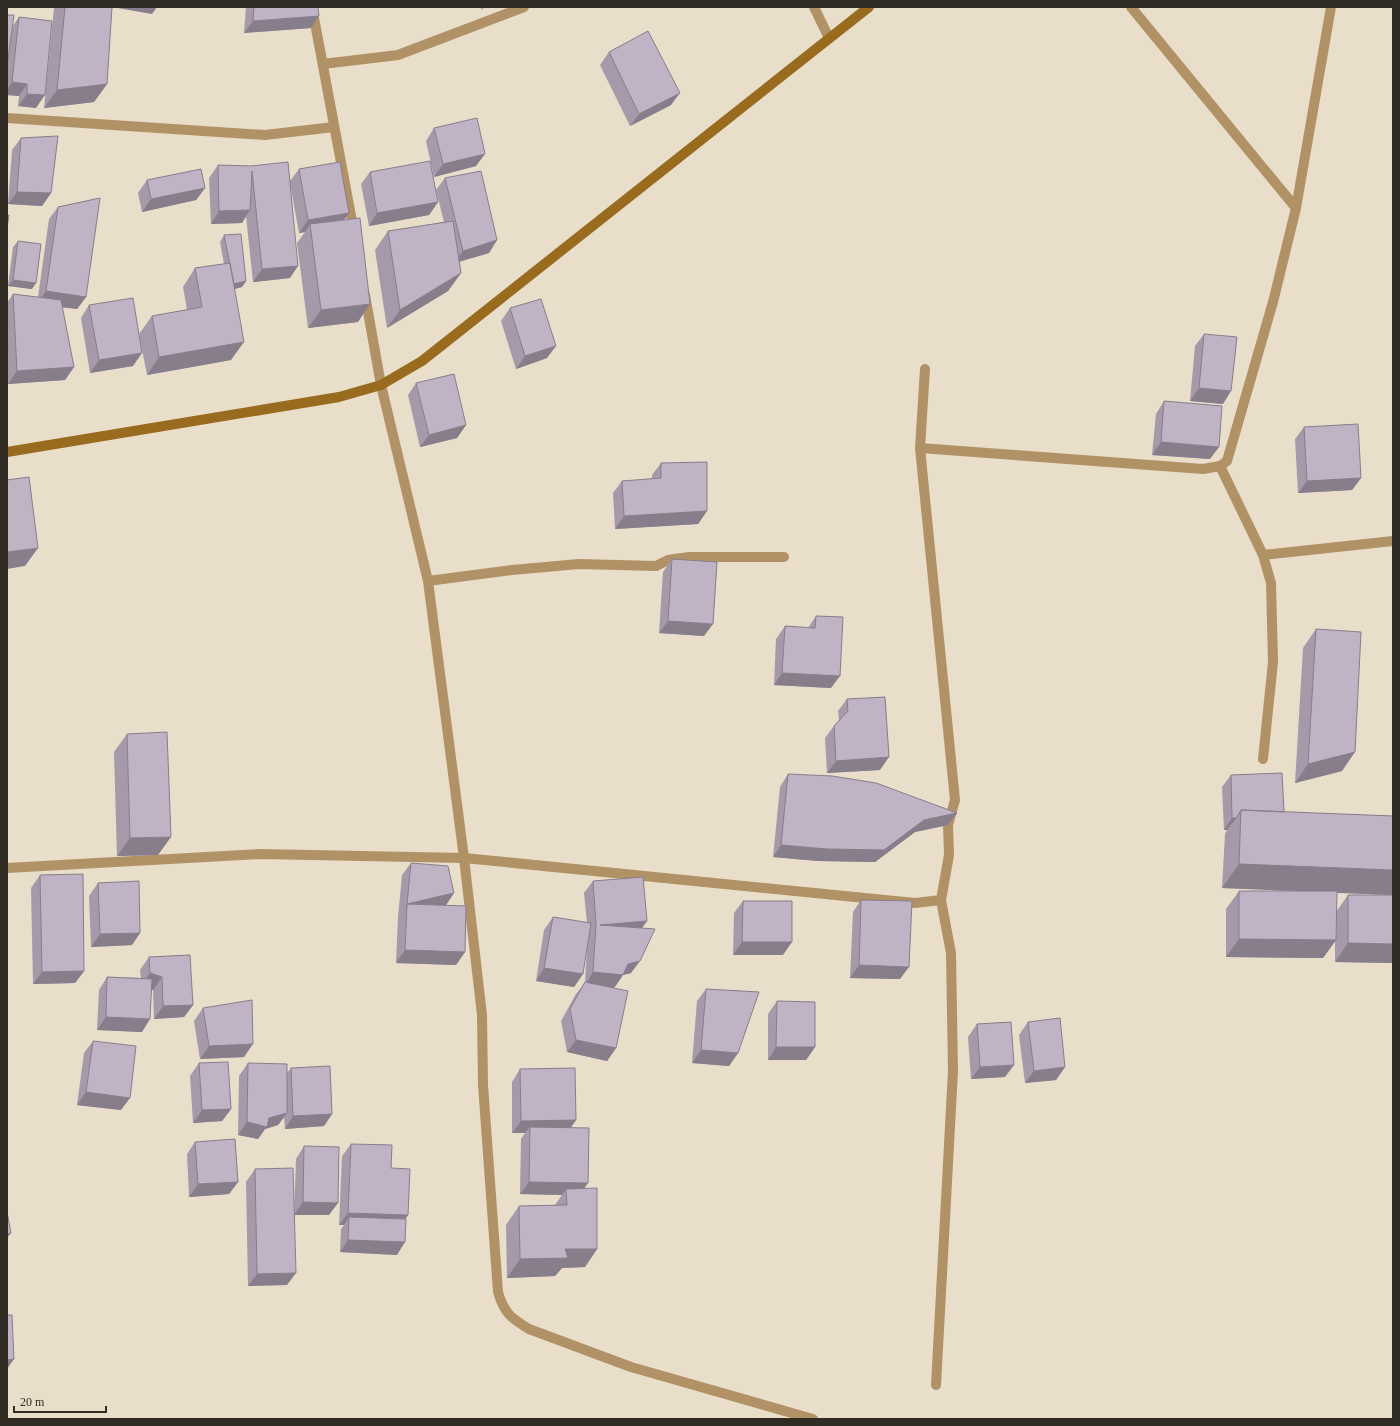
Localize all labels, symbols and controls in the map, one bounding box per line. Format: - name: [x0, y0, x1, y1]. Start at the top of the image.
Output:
- scale bar: [14, 1388, 106, 1414]
- text: 20 m: [20, 1395, 45, 1409]

